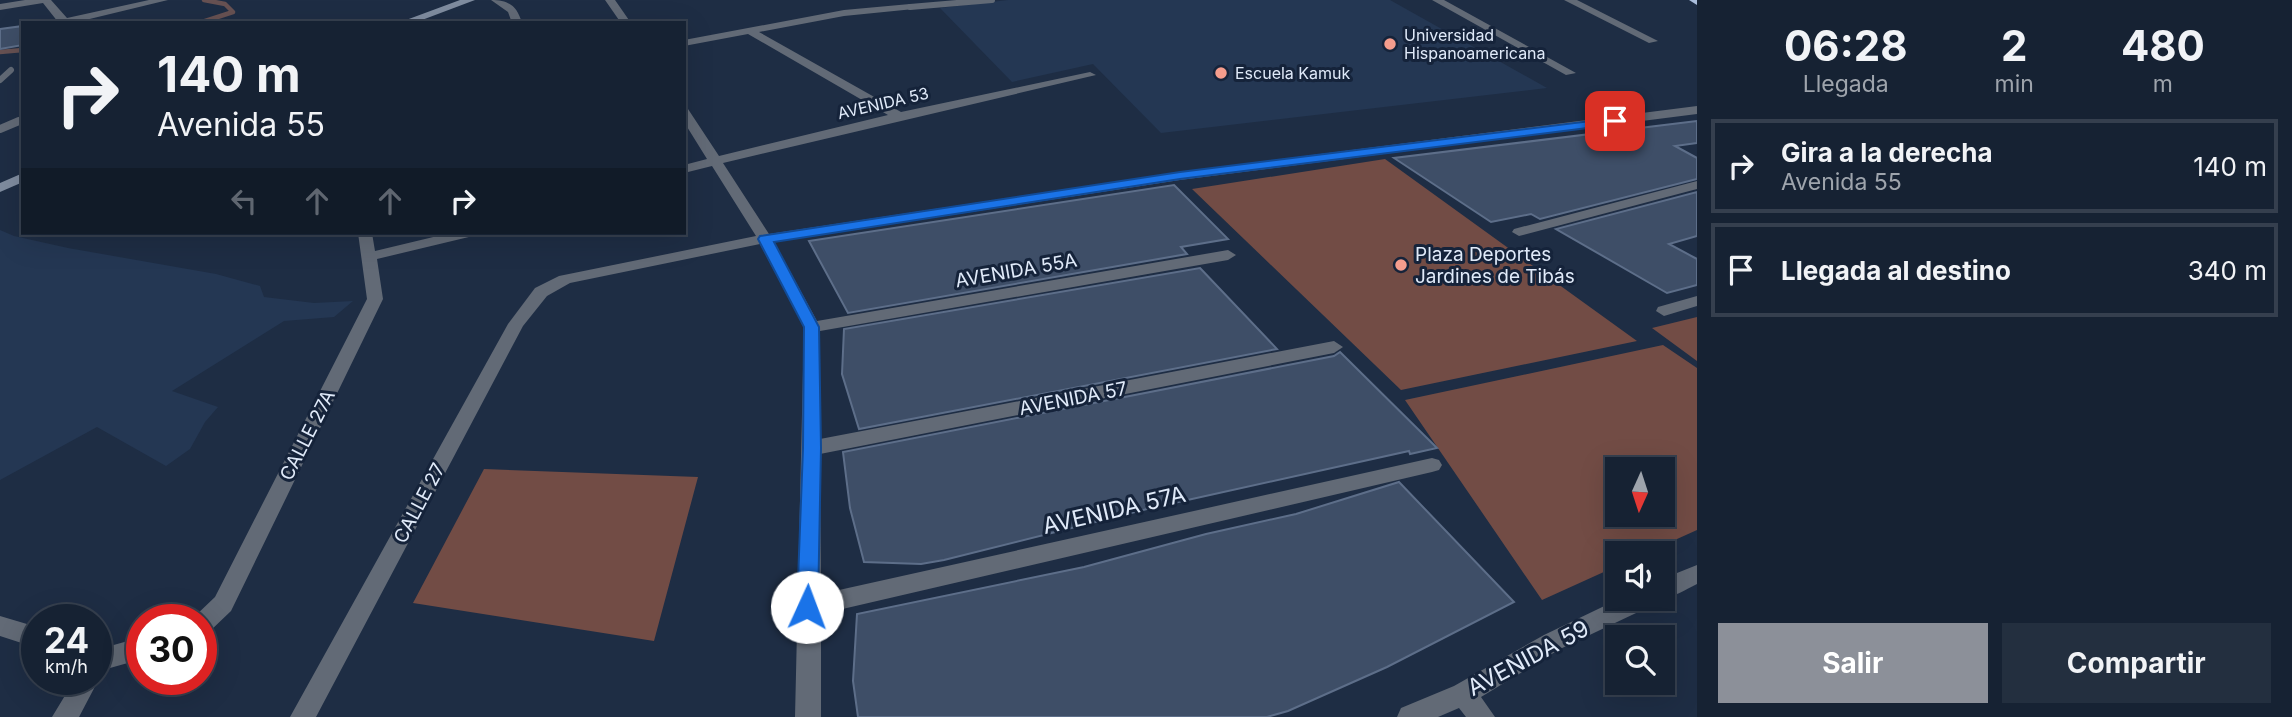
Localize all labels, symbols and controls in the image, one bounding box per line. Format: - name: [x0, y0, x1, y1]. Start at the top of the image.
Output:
- text: 06:28: [1784, 20, 1907, 71]
- text: 2: [2001, 20, 2027, 71]
- text: 480: [2121, 20, 2205, 71]
- place label: Universidad Hispanoamericana: [1404, 25, 1546, 63]
- marker: Universidad Hispanoamericana: [1382, 36, 1398, 52]
- text: 140 m: [157, 45, 301, 104]
- icon: right: [42, 49, 133, 140]
- place label: Escuela Kamuk: [1235, 63, 1351, 83]
- marker: Escuela Kamuk: [1213, 65, 1229, 81]
- text: Llegada: [1803, 70, 1889, 98]
- text: min: [1995, 70, 2034, 98]
- text: m: [2153, 70, 2173, 98]
- street label: AVENIDA 53: [835, 83, 931, 123]
- pin: [1585, 91, 1645, 151]
- icon: arrive: [1596, 102, 1634, 140]
- text: Avenida 55: [157, 105, 325, 144]
- text: Gira a la derecha: [1781, 137, 1993, 168]
- icon: right: [1722, 147, 1760, 185]
- text: 140 m: [2193, 151, 2267, 182]
- text: Avenida 55: [1781, 168, 1902, 196]
- icon: left: [225, 182, 263, 220]
- icon: ahead: [298, 182, 336, 220]
- icon: ahead: [371, 182, 409, 220]
- icon: right: [444, 182, 482, 220]
- place label: Plaza Deportes Jardines de Tibás: [1415, 243, 1575, 288]
- street label: AVENIDA 55A: [953, 248, 1079, 293]
- icon: arrive: [1722, 251, 1760, 289]
- text: Llegada al destino: [1781, 255, 2011, 286]
- text: 340 m: [2188, 255, 2267, 286]
- marker: Plaza Deportes Jardines de Tibás: [1393, 257, 1409, 273]
- street label: AVENIDA 57: [1017, 377, 1129, 420]
- street label: CALLE 27A: [275, 386, 340, 484]
- north arrow: [1605, 457, 1675, 527]
- map controls: [1605, 457, 1675, 695]
- street label: CALLE 27: [389, 459, 450, 547]
- street label: AVENIDA 57A: [1040, 480, 1188, 540]
- button: sound: [1605, 541, 1675, 611]
- position arrow: [770, 570, 844, 644]
- speed limit sign: 30: [126, 604, 217, 695]
- street label: AVENIDA 59: [1462, 614, 1594, 702]
- text: 24: [44, 619, 89, 661]
- button: Salir: [1718, 623, 1988, 703]
- button: Compartir: [2002, 623, 2271, 703]
- button: search: [1605, 625, 1675, 695]
- text: km/h: [45, 656, 88, 677]

